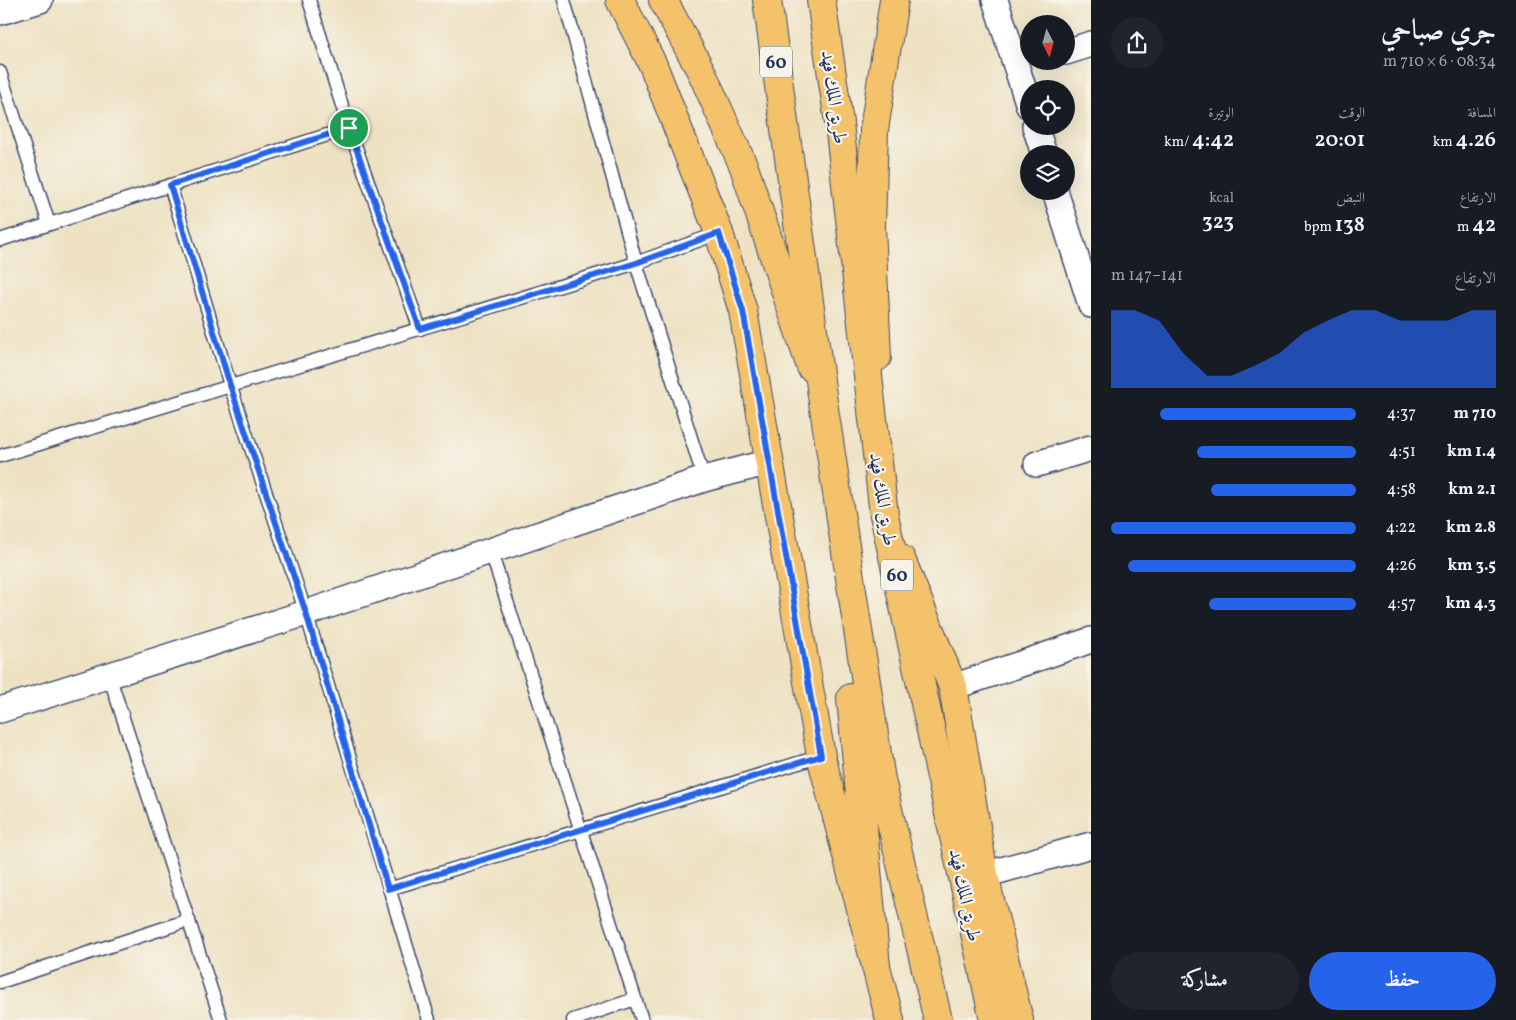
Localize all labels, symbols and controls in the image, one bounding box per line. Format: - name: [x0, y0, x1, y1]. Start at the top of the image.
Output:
- text: جري صباحي: [1381, 12, 1496, 51]
- north arrow: [1020, 15, 1075, 70]
- map controls: [1020, 15, 1075, 200]
- button: share: [1111, 17, 1163, 69]
- road number: 60: [760, 46, 792, 78]
- street label: طريق الملك فهد: [814, 49, 852, 146]
- text: 08:34 · 6 × 710 m: [1383, 51, 1496, 73]
- button: locate: [1020, 80, 1075, 135]
- text: الوتيرة: [1208, 104, 1234, 123]
- text: الوقت: [1338, 104, 1365, 123]
- text: المسافة: [1467, 104, 1496, 123]
- pin: [328, 107, 370, 149]
- icon: arrive: [335, 114, 363, 142]
- text: 4:42: [1192, 126, 1234, 155]
- text: 20:01: [1315, 126, 1365, 155]
- text: 4.26: [1456, 126, 1496, 155]
- text: /km: [1164, 133, 1192, 152]
- text: km: [1433, 133, 1456, 152]
- button: layers: [1020, 145, 1075, 200]
- text: kcal: [1209, 189, 1234, 208]
- text: النبض: [1336, 189, 1365, 208]
- text: الارتفاع: [1460, 189, 1496, 208]
- text: 323: [1202, 208, 1234, 237]
- text: 138: [1335, 211, 1365, 240]
- text: 42: [1472, 211, 1496, 240]
- text: bpm: [1304, 218, 1335, 237]
- text: m: [1457, 218, 1472, 237]
- text: 141–147 m: [1111, 265, 1183, 287]
- text: الارتفاع: [1454, 268, 1496, 290]
- text: 4:37: [1387, 403, 1416, 425]
- text: 710 m: [1453, 403, 1496, 425]
- text: 4:51: [1389, 441, 1416, 463]
- text: 1.4 km: [1447, 441, 1496, 463]
- street label: طريق الملك فهد: [862, 451, 902, 548]
- text: 4:58: [1387, 479, 1416, 501]
- text: 2.1 km: [1448, 479, 1496, 501]
- text: 4:22: [1385, 517, 1416, 539]
- text: 2.8 km: [1446, 517, 1496, 539]
- text: 4:26: [1386, 555, 1416, 577]
- text: 3.5 km: [1447, 555, 1496, 577]
- road number: 60: [881, 560, 913, 590]
- text: 4:57: [1387, 593, 1416, 615]
- text: 4.3 km: [1446, 593, 1496, 615]
- street label: طريق الملك فهد: [942, 847, 987, 944]
- button: مشاركة: [1111, 952, 1299, 1010]
- button: حفظ: [1309, 952, 1496, 1010]

